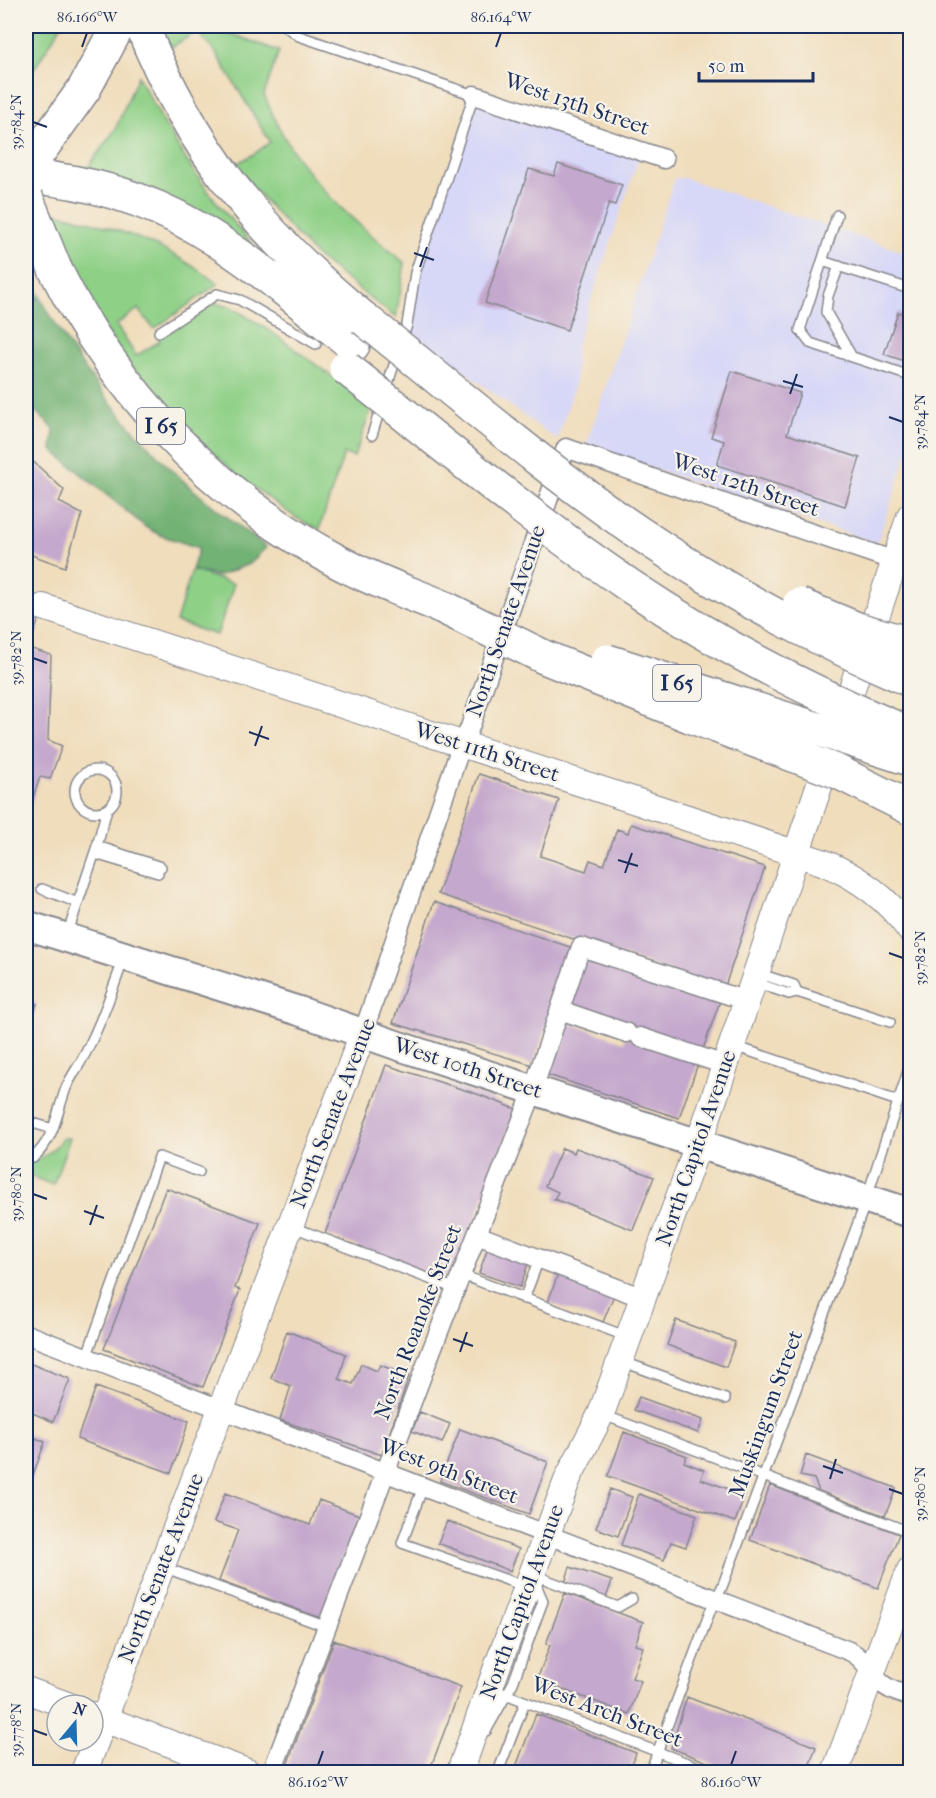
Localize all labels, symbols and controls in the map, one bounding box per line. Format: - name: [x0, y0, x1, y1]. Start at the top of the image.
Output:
- text: 86.166°W: [57, 8, 118, 26]
- text: 86.164°W: [471, 8, 533, 26]
- scale bar: [699, 45, 813, 83]
- text: 50 m: [708, 56, 745, 77]
- street label: West 13th Street: [500, 67, 653, 141]
- text: 39.784°N: [7, 93, 25, 150]
- text: 39.784°N: [911, 393, 929, 450]
- road number: I 65: [137, 408, 185, 444]
- street label: West 12th Street: [668, 447, 823, 522]
- street label: North Senate Avenue: [461, 521, 551, 720]
- text: 39.782°N: [7, 630, 25, 686]
- road number: I 65: [653, 665, 701, 701]
- street label: West 11th Street: [411, 716, 563, 788]
- text: 39.782°N: [911, 930, 929, 986]
- street label: North Senate Avenue: [285, 1014, 381, 1212]
- street label: West 10th Street: [390, 1031, 546, 1104]
- street label: North Capitol Avenue: [650, 1047, 742, 1249]
- text: 39.780°N: [7, 1165, 25, 1222]
- street label: North Roanoke Street: [369, 1221, 467, 1423]
- street label: Muskingum Street: [724, 1326, 808, 1501]
- street label: West 9th Street: [375, 1432, 522, 1509]
- text: 39.780°N: [911, 1465, 929, 1522]
- street label: North Senate Avenue: [113, 1469, 209, 1667]
- street label: North Capitol Avenue: [475, 1501, 569, 1703]
- street label: West Arch Street: [527, 1671, 686, 1753]
- north arrow: [45, 1693, 105, 1753]
- text: N: [71, 1698, 89, 1721]
- text: 39.778°N: [7, 1702, 25, 1757]
- text: 86.162°W: [288, 1773, 349, 1791]
- text: 86.160°W: [701, 1773, 762, 1791]

